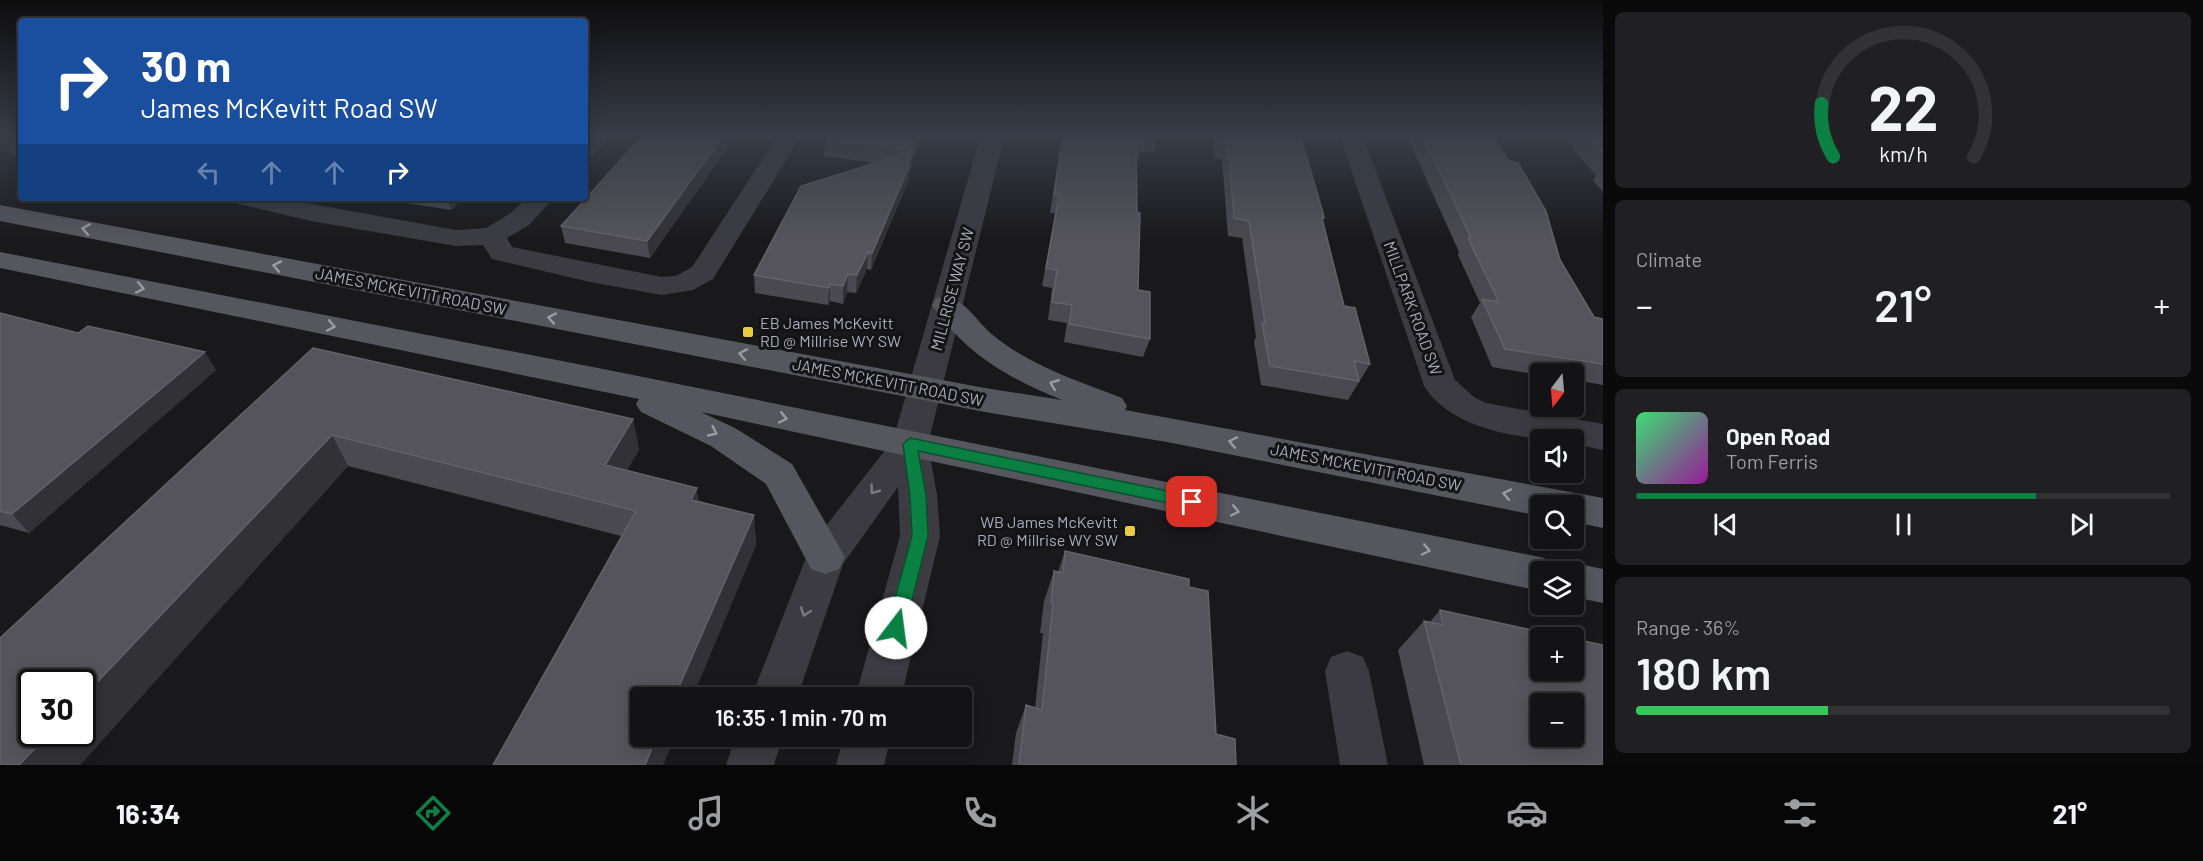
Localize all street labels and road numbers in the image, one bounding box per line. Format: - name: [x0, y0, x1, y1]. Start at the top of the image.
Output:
- street label: MILLRISE WAY SW: [926, 225, 977, 352]
- street label: MILLPARK ROAD SW: [1380, 238, 1447, 377]
- street label: JAMES MCKEVITT ROAD SW: [314, 263, 508, 318]
- street label: JAMES MCKEVITT ROAD SW: [791, 354, 985, 409]
- street label: JAMES MCKEVITT ROAD SW: [1269, 439, 1463, 494]

